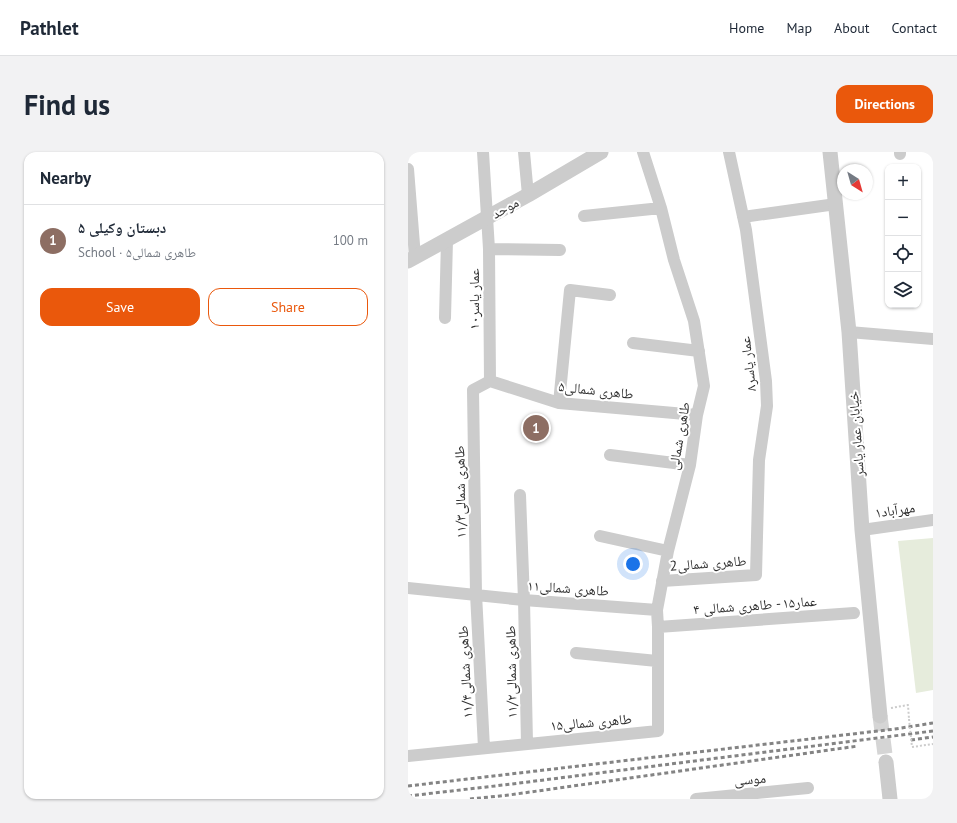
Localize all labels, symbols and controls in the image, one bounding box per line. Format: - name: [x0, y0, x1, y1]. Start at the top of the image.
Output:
- text: Pathlet: [20, 16, 79, 40]
- text: Home: [729, 19, 764, 37]
- text: Map: [786, 19, 812, 37]
- text: About: [834, 19, 870, 37]
- text: Contact: [892, 19, 937, 37]
- button: Directions: [836, 85, 933, 123]
- text: Find us: [24, 86, 110, 123]
- north arrow: [837, 164, 873, 200]
- map controls: [885, 164, 921, 308]
- button: +: [885, 164, 921, 200]
- text: Nearby: [40, 167, 91, 189]
- street label: موحد: [488, 193, 522, 223]
- button: −: [885, 200, 921, 236]
- text: دبستان وکیلی ۵: [78, 218, 166, 237]
- text: 1: [49, 232, 57, 249]
- text: 100 m: [333, 232, 368, 249]
- button: locate: [885, 236, 921, 272]
- text: School · طاهری شمالی۵: [78, 244, 196, 261]
- street label: عمار یاسر۱۰: [465, 268, 483, 330]
- button: layers: [885, 272, 921, 308]
- button: Save: [40, 288, 200, 326]
- button: Share: [208, 288, 368, 326]
- street label: عمار یاسر۸: [736, 336, 760, 392]
- street label: طاهری شمالی۵: [558, 377, 634, 403]
- street label: خیابان عمار یاسر: [844, 391, 868, 478]
- street label: طاهری شمالی: [664, 400, 694, 472]
- pin: 1: [523, 413, 549, 443]
- street label: طاهری شمالی۱۱/۳: [450, 445, 470, 539]
- street label: مهرآباد۱: [874, 498, 916, 522]
- street label: طاهری شمالی2: [669, 551, 747, 575]
- your location: [623, 554, 643, 574]
- street label: طاهری شمالی۱۱: [527, 576, 609, 600]
- street label: عمار۱۵ - طاهری شمالی ۴: [693, 592, 817, 618]
- street label: طاهری شمالی۱۱/۴: [454, 625, 476, 719]
- street label: طاهری شمالی۱۱/۲: [501, 625, 521, 719]
- street label: طاهری شمالی۱۵: [550, 709, 632, 735]
- street label: موسی: [733, 769, 767, 789]

